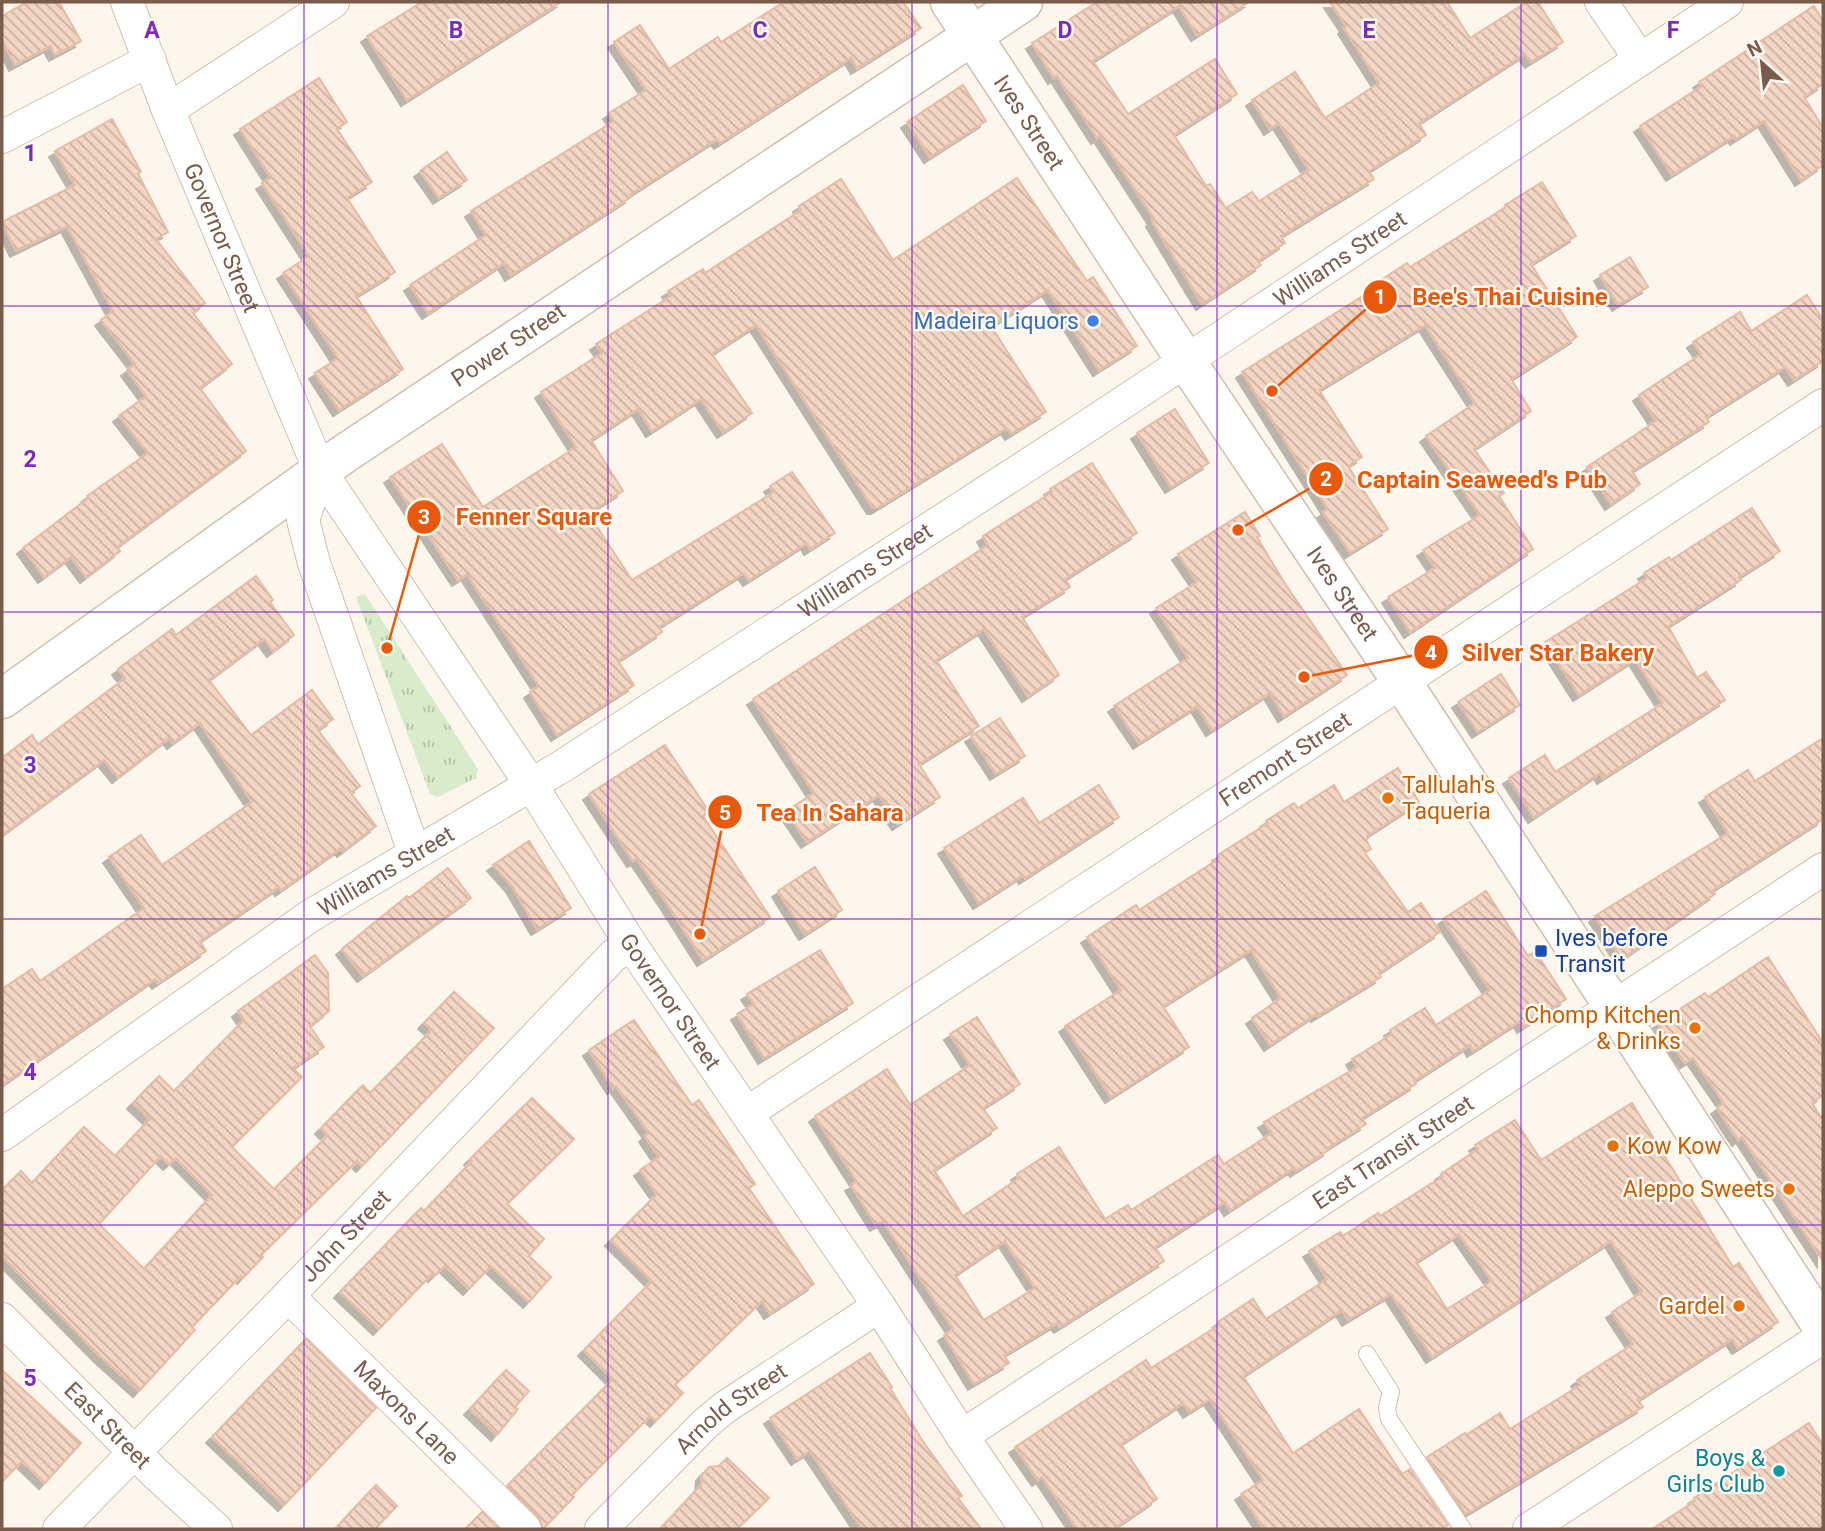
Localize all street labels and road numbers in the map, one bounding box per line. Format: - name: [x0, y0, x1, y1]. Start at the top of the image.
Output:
- street label: Ives Street: [988, 70, 1070, 175]
- street label: Governor Street: [178, 159, 265, 317]
- street label: Williams Street: [1269, 205, 1412, 313]
- street label: Power Street: [446, 297, 571, 393]
- street label: Williams Street: [793, 518, 937, 624]
- street label: Ives Street: [1301, 542, 1383, 646]
- street label: Fremont Street: [1214, 706, 1356, 813]
- street label: Williams Street: [313, 821, 459, 922]
- street label: Governor Street: [614, 929, 726, 1075]
- street label: East Transit Street: [1308, 1090, 1479, 1215]
- street label: John Street: [296, 1184, 396, 1288]
- street label: Maxons Lane: [348, 1355, 464, 1470]
- street label: Arnold Street: [670, 1357, 792, 1460]
- street label: East Street: [59, 1377, 156, 1475]

